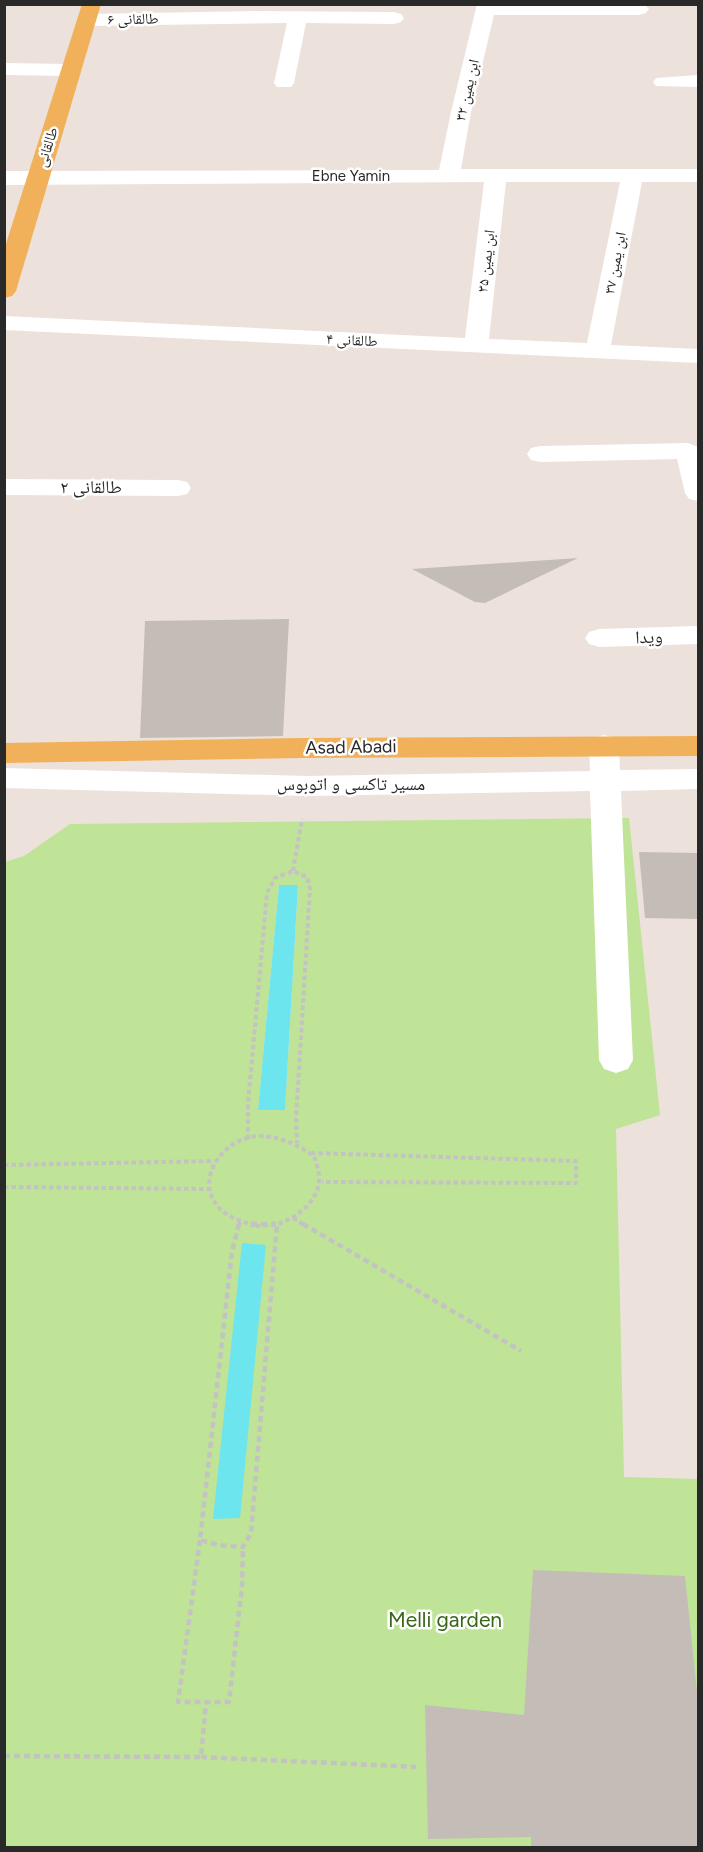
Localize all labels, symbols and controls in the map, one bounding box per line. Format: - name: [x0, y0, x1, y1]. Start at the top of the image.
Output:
- street label: طالقانی ۶: [107, 10, 159, 29]
- street label: ابن یمین ۳۲: [451, 57, 484, 123]
- street label: طالقانی: [32, 125, 63, 170]
- street label: Ebne Yamin: [312, 167, 390, 185]
- street label: ابن یمین ۳۵: [473, 229, 500, 293]
- street label: ابن یمین ۳۷: [600, 230, 631, 296]
- street label: طالقانی ۴: [326, 330, 378, 351]
- street label: طالقانی ۲: [60, 476, 122, 498]
- street label: ویدا: [635, 626, 663, 648]
- street label: Asad Abadi: [305, 735, 397, 759]
- street label: مسیر تاکسی و اتوبوس: [277, 773, 425, 795]
- park label: Melli garden: [388, 1607, 502, 1632]

